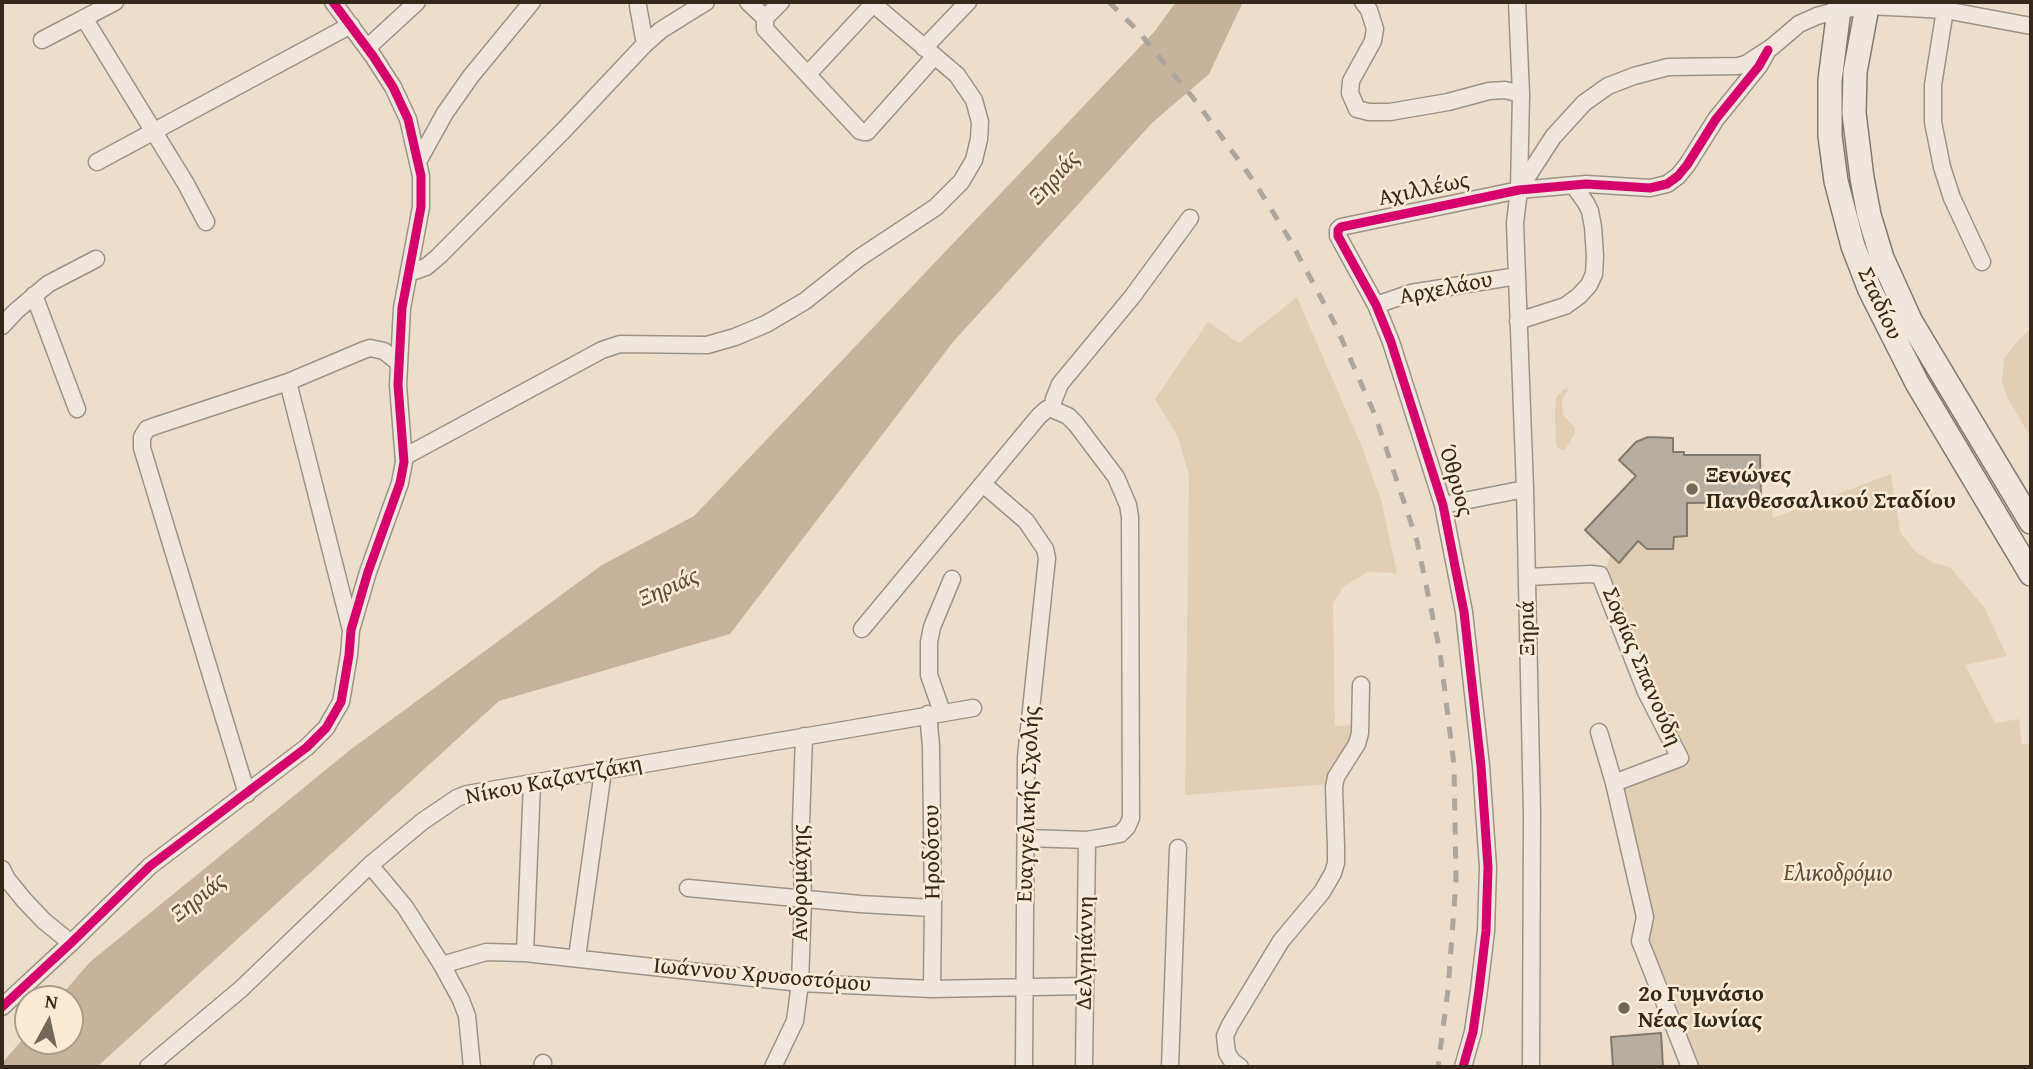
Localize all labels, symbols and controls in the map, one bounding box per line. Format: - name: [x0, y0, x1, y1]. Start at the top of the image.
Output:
- water label: Ξηριάς: [1023, 145, 1087, 211]
- street label: Αχιλλέως: [1376, 167, 1472, 213]
- street label: Σταδίου: [1850, 264, 1908, 344]
- street label: Αρχελάου: [1397, 266, 1495, 312]
- street label: Όθρυος: [1432, 442, 1478, 520]
- place label: Ξενώνες Πανθεσσαλικού Σταδίου: [1706, 462, 1956, 516]
- marker: Ξενώνες Πανθεσσαλικού Σταδίου: [1684, 481, 1700, 497]
- water label: Ξηριάς: [634, 562, 704, 614]
- street label: Σοφίας Σπανούδη: [1595, 584, 1687, 750]
- street label: Ξηριά: [1514, 600, 1542, 656]
- street label: Ευαγγελικής Σχολής: [1012, 705, 1046, 903]
- street label: Νίκου Καζαντζάκη: [463, 750, 645, 812]
- street label: Ηροδότου: [918, 804, 948, 900]
- street label: Ανδρομάχης: [787, 824, 815, 942]
- park label: Ελικοδρόμιο: [1784, 860, 1892, 888]
- water label: Ξηριάς: [165, 867, 233, 929]
- street label: Δελγηιάννη: [1071, 896, 1101, 1010]
- street label: Ιωάννου Χρυσοστόμου: [652, 953, 872, 999]
- place label: 2ο Γυμνάσιο Νέας Ιωνίας: [1638, 981, 1764, 1035]
- north arrow: [14, 985, 84, 1055]
- text: N: [43, 986, 60, 1016]
- marker: 2ο Γυμνάσιο Νέας Ιωνίας: [1616, 1000, 1632, 1016]

